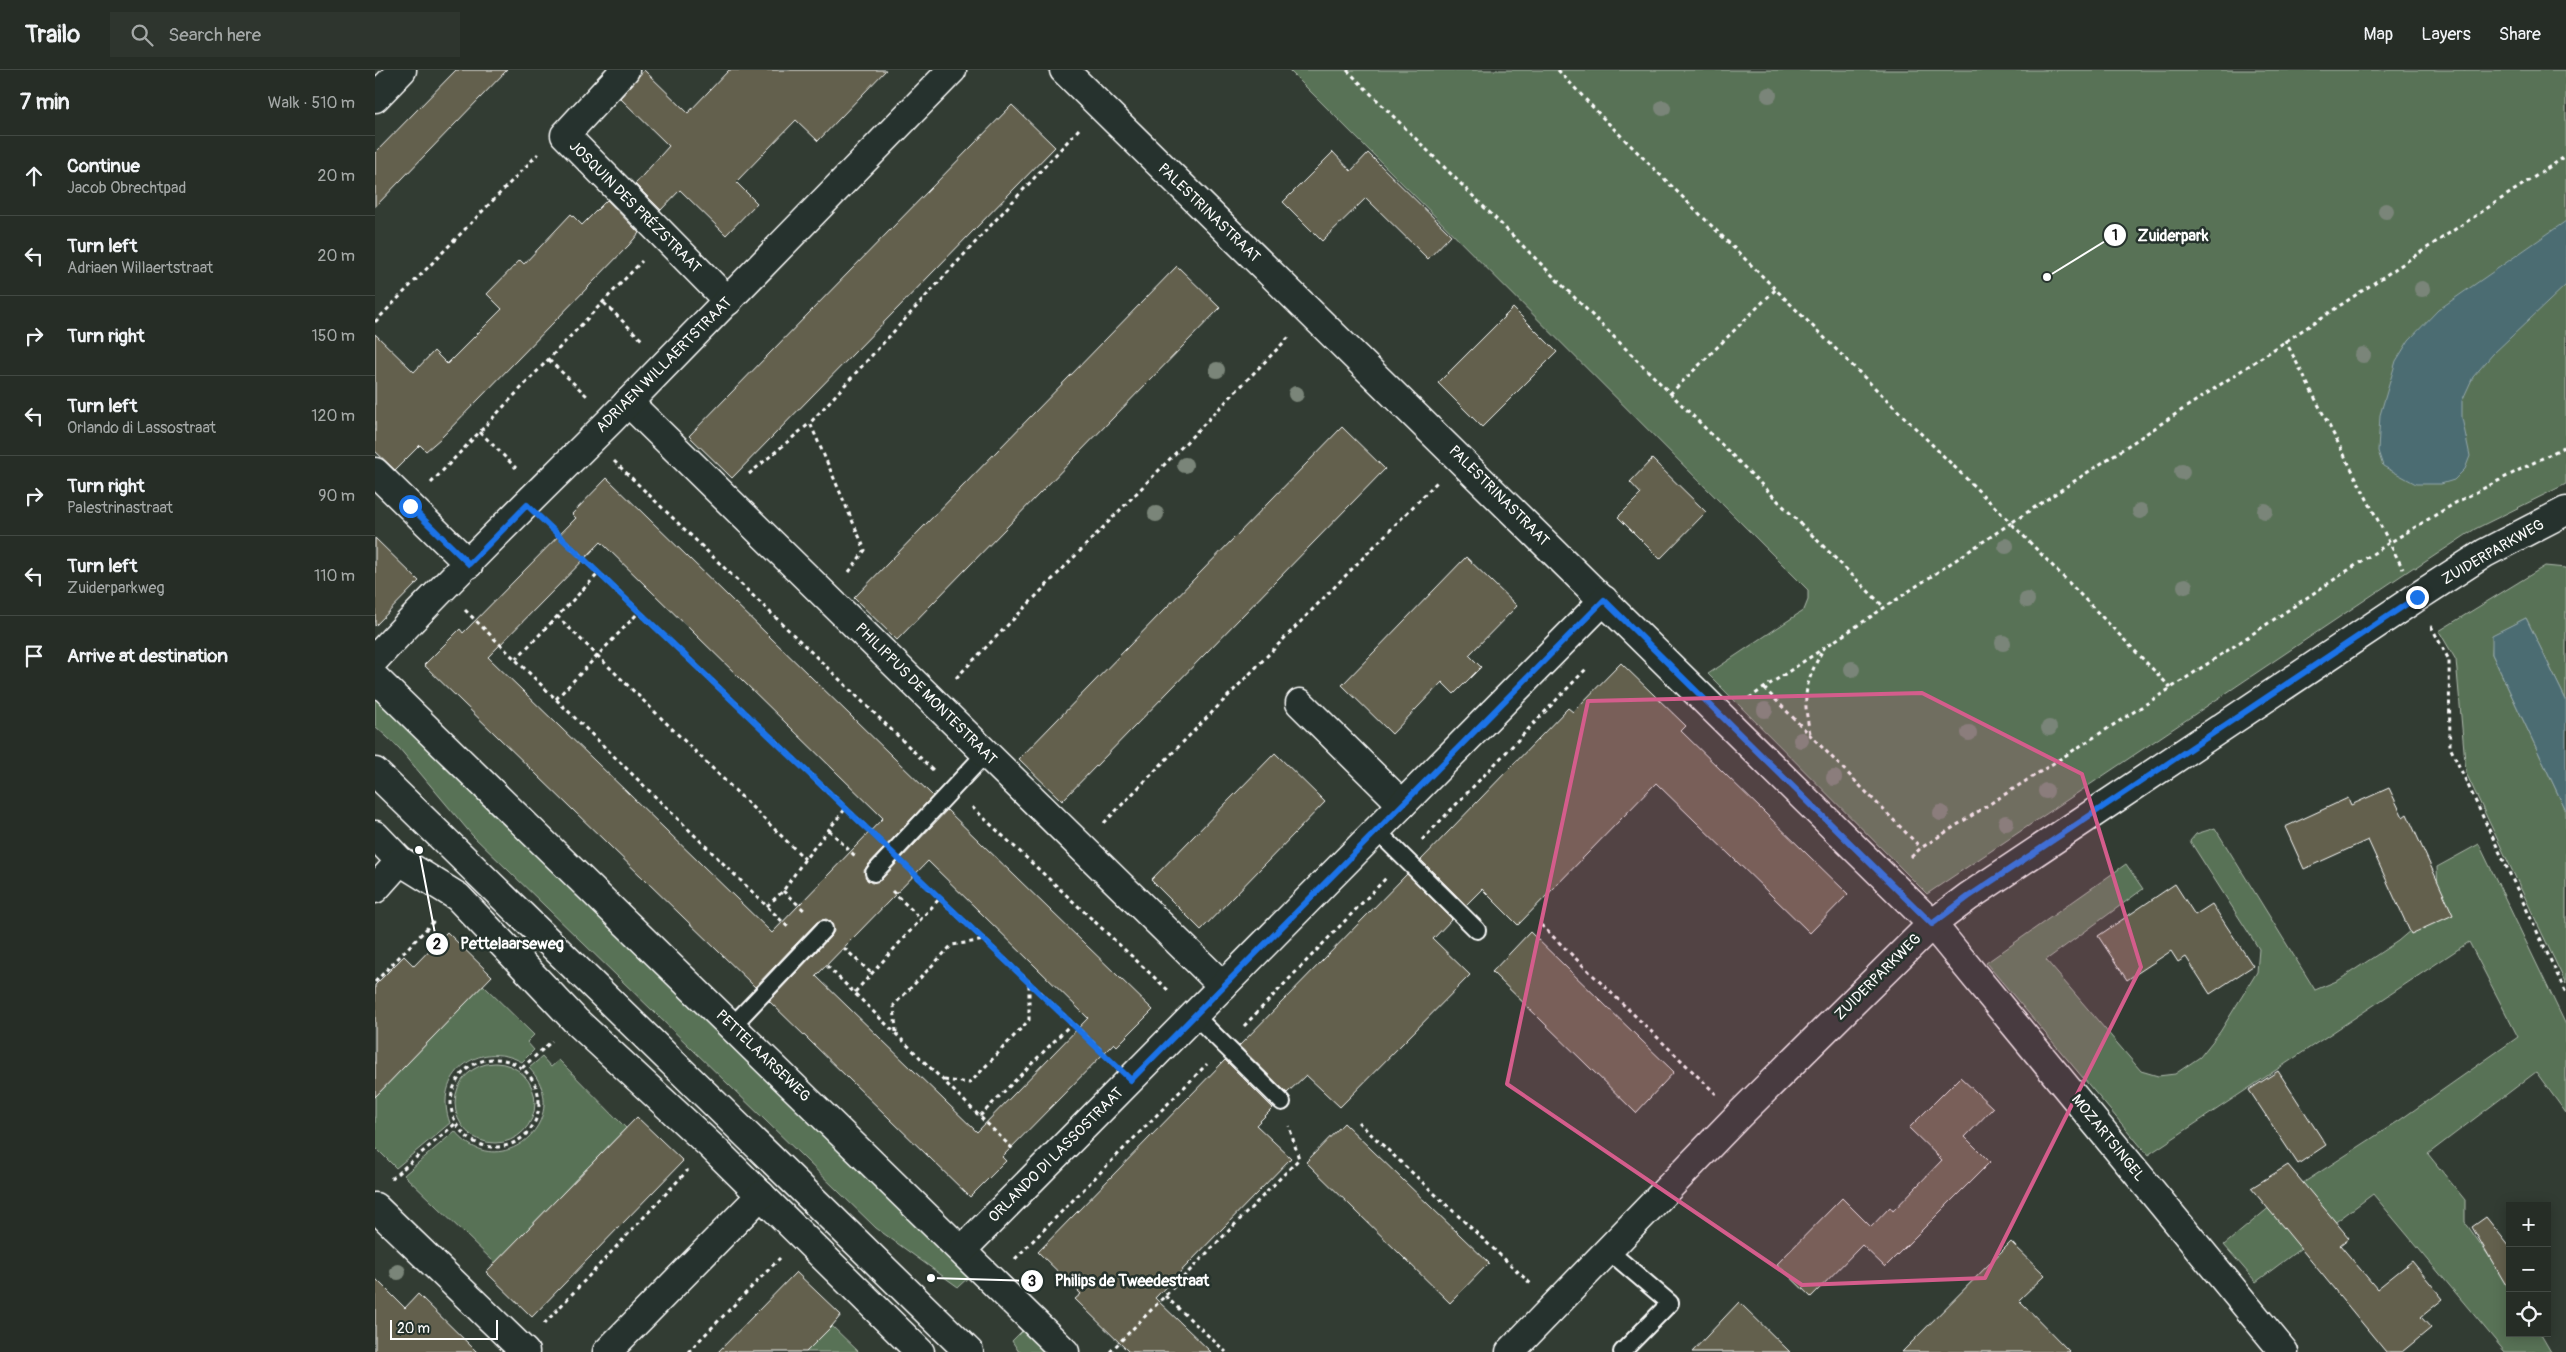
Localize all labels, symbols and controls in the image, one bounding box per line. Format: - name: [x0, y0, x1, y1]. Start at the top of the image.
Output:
- search box: [110, 12, 460, 57]
- text: Trailo: [25, 20, 80, 49]
- icon: search: [128, 21, 156, 49]
- text: Search here: [168, 23, 261, 47]
- text: Map: [2364, 23, 2393, 46]
- text: Layers: [2421, 23, 2471, 46]
- text: Share: [2499, 23, 2541, 46]
- text: 7 min: [20, 89, 70, 116]
- text: Walk · 510 m: [268, 93, 355, 113]
- street label: JOSQUIN DES PRÉZSTRAAT: [565, 137, 705, 277]
- text: Continue: [67, 154, 140, 178]
- street label: PALESTRINASTRAAT: [1154, 159, 1264, 267]
- icon: ahead: [20, 162, 48, 190]
- text: 20 m: [317, 166, 355, 186]
- text: Jacob Obrechtpad: [67, 178, 186, 198]
- callout: Zuiderpark: [2103, 220, 2219, 251]
- text: 1: [2112, 226, 2118, 245]
- text: Zuiderpark: [2138, 226, 2209, 246]
- text: Turn left: [67, 234, 137, 258]
- icon: left: [20, 242, 48, 270]
- text: 20 m: [317, 246, 355, 266]
- text: Adriaen Willaertstraat: [67, 258, 213, 278]
- street label: ADRIAEN WILLAERTSTRAAT: [592, 293, 736, 437]
- icon: right: [20, 322, 48, 350]
- text: Turn right: [67, 324, 145, 348]
- text: 150 m: [311, 326, 355, 346]
- text: Turn left: [67, 394, 137, 418]
- icon: left: [20, 402, 48, 430]
- text: 120 m: [311, 406, 355, 426]
- text: Orlando di Lassostraat: [67, 418, 216, 438]
- street label: PALESTRINASTRAAT: [1445, 442, 1553, 550]
- text: Turn right: [67, 474, 145, 498]
- icon: right: [20, 482, 48, 510]
- text: 90 m: [318, 486, 355, 506]
- route start: [399, 495, 422, 518]
- text: Palestrinastraat: [67, 498, 173, 518]
- street label: ZUIDERPARKWEG: [2438, 515, 2548, 589]
- text: Turn left: [67, 554, 137, 578]
- icon: left: [20, 562, 48, 590]
- text: 110 m: [314, 566, 355, 586]
- text: Zuiderparkweg: [67, 578, 165, 598]
- route end: [2406, 586, 2429, 609]
- street label: PHILIPPUS DE MONTESTRAAT: [851, 619, 1001, 769]
- icon: arrive: [20, 642, 48, 670]
- text: Arrive at destination: [67, 644, 228, 668]
- callout: Pettelaarseweg: [425, 928, 573, 959]
- street label: ZUIDERPARKWEG: [1831, 930, 1925, 1024]
- text: Pettelaarseweg: [460, 934, 564, 954]
- text: 2: [433, 935, 441, 954]
- street label: PETTELAARSEWEG: [712, 1006, 814, 1106]
- street label: ORLANDO DI LASSOSTRAAT: [985, 1084, 1127, 1226]
- street label: MOZARTSINGEL: [2067, 1091, 2149, 1185]
- map controls: [2506, 1202, 2551, 1337]
- button: +: [2506, 1202, 2551, 1247]
- button: −: [2506, 1247, 2551, 1292]
- callout: Philips de Tweedestraat: [1020, 1265, 1220, 1296]
- text: Philips de Tweedestraat: [1055, 1271, 1210, 1291]
- text: 3: [1028, 1272, 1036, 1291]
- button: locate: [2506, 1292, 2551, 1337]
- scale bar: [390, 1317, 497, 1340]
- text: 20 m: [397, 1320, 430, 1337]

